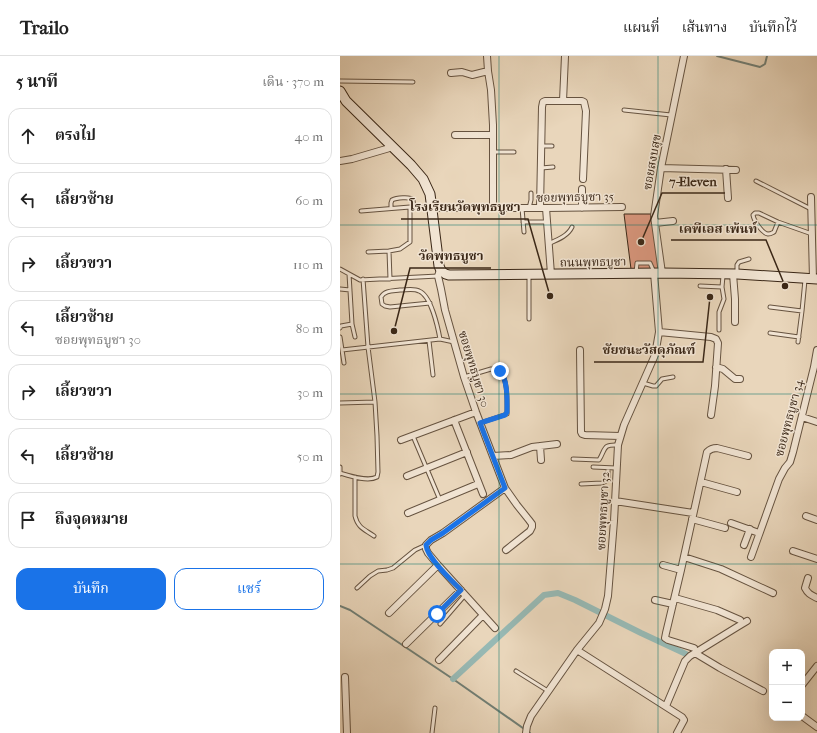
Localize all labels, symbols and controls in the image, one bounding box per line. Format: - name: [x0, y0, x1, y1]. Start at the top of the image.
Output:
- text: Trailo: [20, 17, 69, 39]
- text: แผนที่: [623, 19, 660, 36]
- text: เส้นทาง: [682, 19, 727, 36]
- text: บันทึกไว้: [749, 19, 797, 36]
- text: 5 นาที: [16, 71, 58, 91]
- text: เดิน · 370 m: [262, 74, 324, 89]
- icon: ahead: [17, 125, 39, 147]
- text: ตรงไป: [55, 126, 96, 144]
- text: 40 m: [295, 129, 323, 144]
- street label: ซอยสงบสุข: [640, 133, 665, 191]
- callout: 7-Eleven: [662, 168, 725, 193]
- text: 7-Eleven: [668, 174, 717, 189]
- icon: left: [17, 189, 39, 211]
- street label: ซอยพุทธบูชา 35: [536, 189, 614, 206]
- text: เลี้ยวซ้าย: [55, 190, 114, 208]
- text: 60 m: [295, 193, 323, 208]
- callout: โรงเรียนวัดพุทธบูชา: [401, 194, 528, 219]
- text: โรงเรียนวัดพุทธบูชา: [409, 198, 520, 215]
- callout: เคพีเอส เพ้นท์: [671, 215, 766, 240]
- text: เคพีเอส เพ้นท์: [679, 221, 758, 236]
- callout: วัดพุทธบูชา: [410, 243, 491, 268]
- text: วัดพุทธบูชา: [419, 248, 483, 264]
- icon: right: [17, 253, 39, 275]
- text: เลี้ยวขวา: [55, 254, 112, 272]
- street label: ถนนพุทธบูชา: [559, 254, 627, 271]
- text: 110 m: [293, 257, 323, 272]
- text: เลี้ยวซ้าย: [55, 308, 114, 326]
- icon: left: [17, 317, 39, 339]
- text: 80 m: [296, 321, 323, 336]
- street label: ซอยพุทธบูชา 30: [455, 329, 492, 409]
- text: ซอยพุทธบูชา 30: [55, 332, 141, 347]
- callout: ชัยชนะวัสดุภัณฑ์: [594, 337, 703, 362]
- text: ชัยชนะวัสดุภัณฑ์: [603, 342, 696, 358]
- route end: [491, 362, 509, 380]
- street label: ซอยพุทธบูชา 34: [772, 377, 807, 459]
- icon: right: [17, 381, 39, 403]
- text: เลี้ยวขวา: [55, 382, 112, 400]
- text: 30 m: [297, 385, 323, 400]
- icon: left: [17, 445, 39, 467]
- text: เลี้ยวซ้าย: [55, 446, 114, 464]
- text: 50 m: [297, 449, 323, 464]
- street label: ซอยพุทธบูชา 32: [594, 471, 613, 551]
- icon: arrive: [17, 509, 39, 531]
- text: ถึงจุดหมาย: [55, 510, 128, 528]
- button: บันทึก: [16, 568, 166, 610]
- button: แชร์: [174, 568, 324, 610]
- route start: [428, 605, 446, 623]
- map controls: [769, 649, 805, 721]
- button: +: [769, 649, 805, 685]
- button: −: [769, 685, 805, 721]

